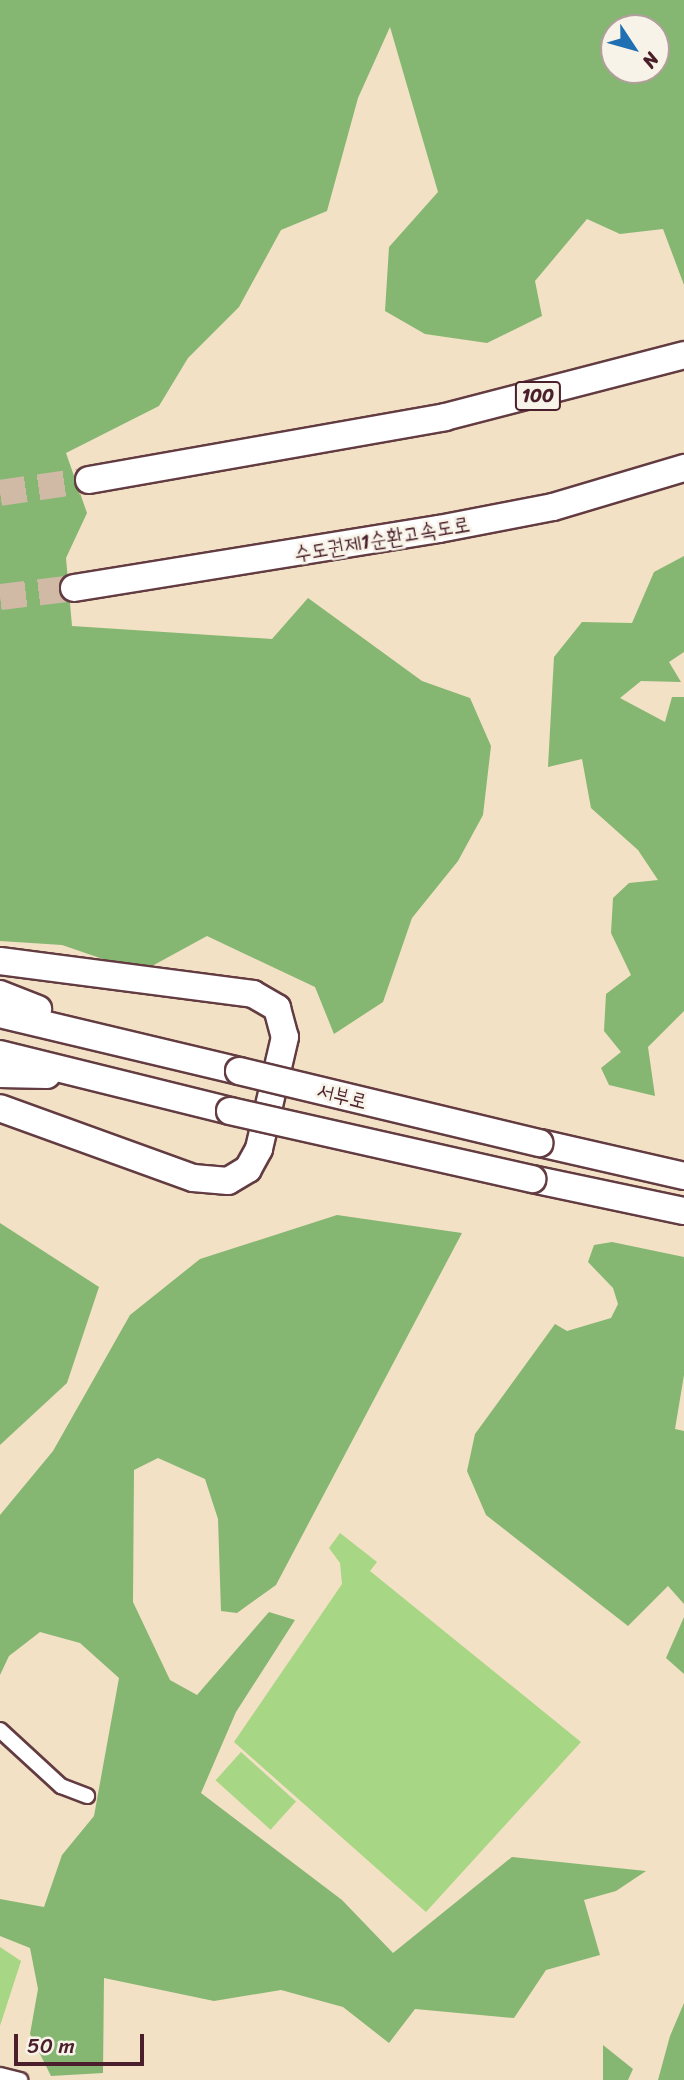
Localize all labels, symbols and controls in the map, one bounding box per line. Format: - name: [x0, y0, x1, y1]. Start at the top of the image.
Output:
- north arrow: [600, 14, 670, 84]
- text: N: [634, 45, 668, 75]
- road number: 100: [514, 380, 562, 412]
- street label: 수도권제1순환고속도로: [292, 511, 472, 567]
- street label: 서부로: [314, 1078, 370, 1114]
- scale bar: [18, 2021, 147, 2064]
- text: 50 m: [27, 2027, 75, 2065]

